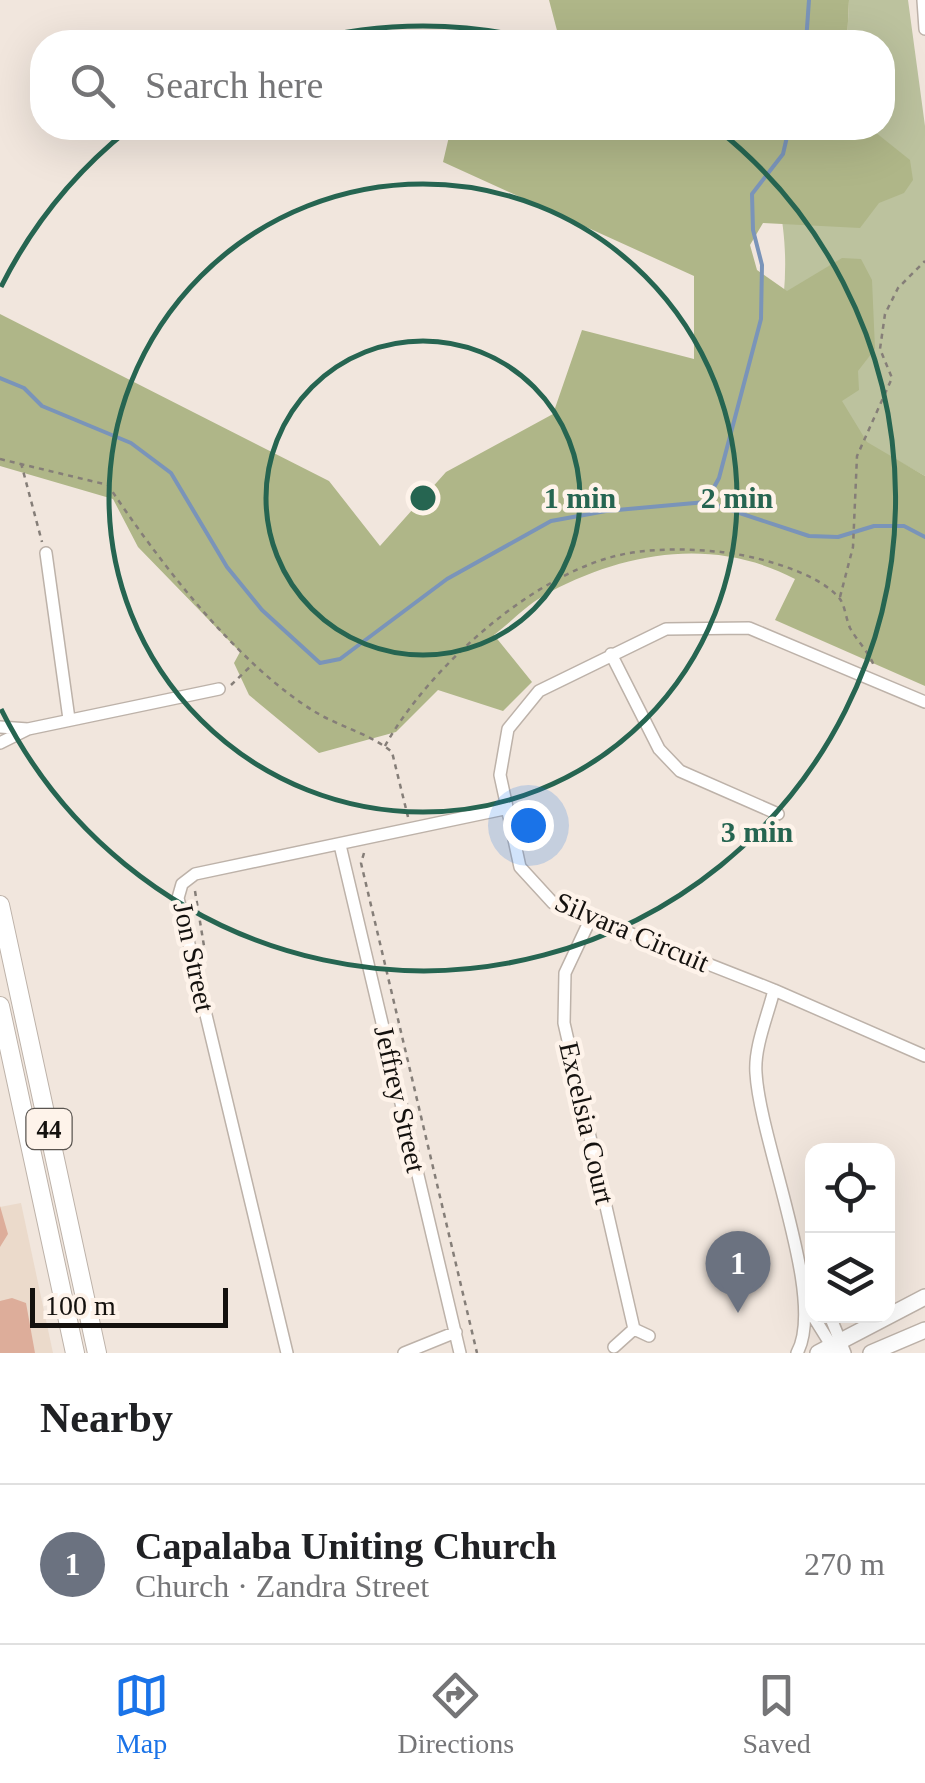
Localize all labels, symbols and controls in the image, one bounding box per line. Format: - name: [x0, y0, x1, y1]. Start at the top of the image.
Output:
- search box: [30, 30, 895, 140]
- icon: search: [65, 58, 120, 113]
- text: Search here: [145, 64, 323, 106]
- centre of rings: [405, 480, 441, 516]
- text: 1 min: [544, 481, 617, 514]
- text: 2 min: [701, 481, 774, 514]
- your location: [503, 800, 554, 851]
- text: 3 min: [721, 815, 794, 848]
- street label: Silvara Circuit: [550, 886, 714, 978]
- street label: Jon Street: [167, 899, 221, 1015]
- street label: Jeffrey Street: [368, 1023, 432, 1176]
- street label: Excelsia Court: [553, 1039, 621, 1207]
- road number: 44: [27, 1109, 72, 1149]
- map controls: [805, 1143, 895, 1323]
- button: locate: [805, 1143, 895, 1233]
- pin: 1: [706, 1230, 770, 1313]
- button: layers: [805, 1233, 895, 1323]
- scale bar: [30, 1283, 228, 1328]
- text: 100 m: [45, 1290, 116, 1321]
- text: Nearby: [40, 1395, 173, 1441]
- text: Capalaba Uniting Church: [135, 1525, 557, 1567]
- text: 1: [65, 1546, 81, 1582]
- text: 270 m: [804, 1546, 885, 1582]
- text: Church · Zandra Street: [135, 1568, 429, 1604]
- tab: Map: [114, 1668, 169, 1760]
- tab: Directions: [397, 1668, 514, 1760]
- tab: Saved: [742, 1668, 811, 1760]

